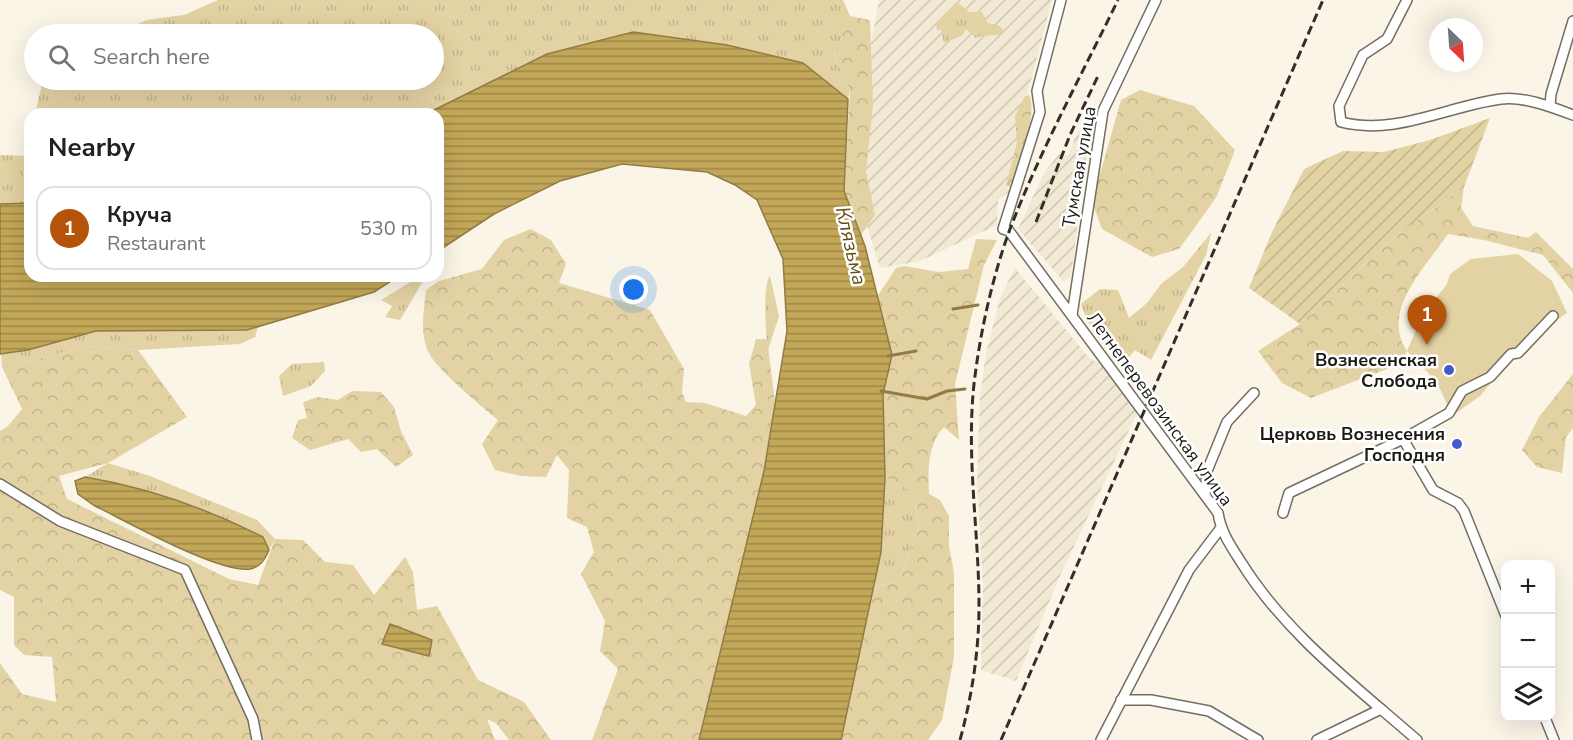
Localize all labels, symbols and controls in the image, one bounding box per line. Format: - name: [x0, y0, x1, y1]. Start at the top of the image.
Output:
- north arrow: [1429, 18, 1483, 72]
- search box: [24, 24, 444, 90]
- icon: search: [45, 41, 78, 74]
- text: Search here: [93, 42, 210, 72]
- street label: Тумская улица: [1056, 104, 1102, 230]
- text: Nearby: [48, 130, 135, 165]
- text: Круча: [107, 200, 172, 230]
- water label: Клязьма: [829, 204, 873, 288]
- text: 1: [64, 215, 76, 242]
- text: 530 m: [360, 215, 418, 242]
- text: Restaurant: [107, 230, 205, 257]
- your location: [619, 275, 648, 304]
- pin: 1: [1408, 296, 1446, 345]
- street label: Летнеперевозинская улица: [1081, 307, 1239, 511]
- place label: Вознесенская Слобода: [1315, 348, 1437, 393]
- marker: Вознесенская Слобода: [1442, 363, 1456, 377]
- place label: Церковь Вознесения Господня: [1260, 422, 1445, 467]
- marker: Церковь Вознесения Господня: [1450, 437, 1464, 451]
- map controls: [1501, 560, 1555, 722]
- button: +: [1501, 560, 1555, 614]
- button: −: [1501, 614, 1555, 668]
- button: layers: [1501, 668, 1555, 722]

